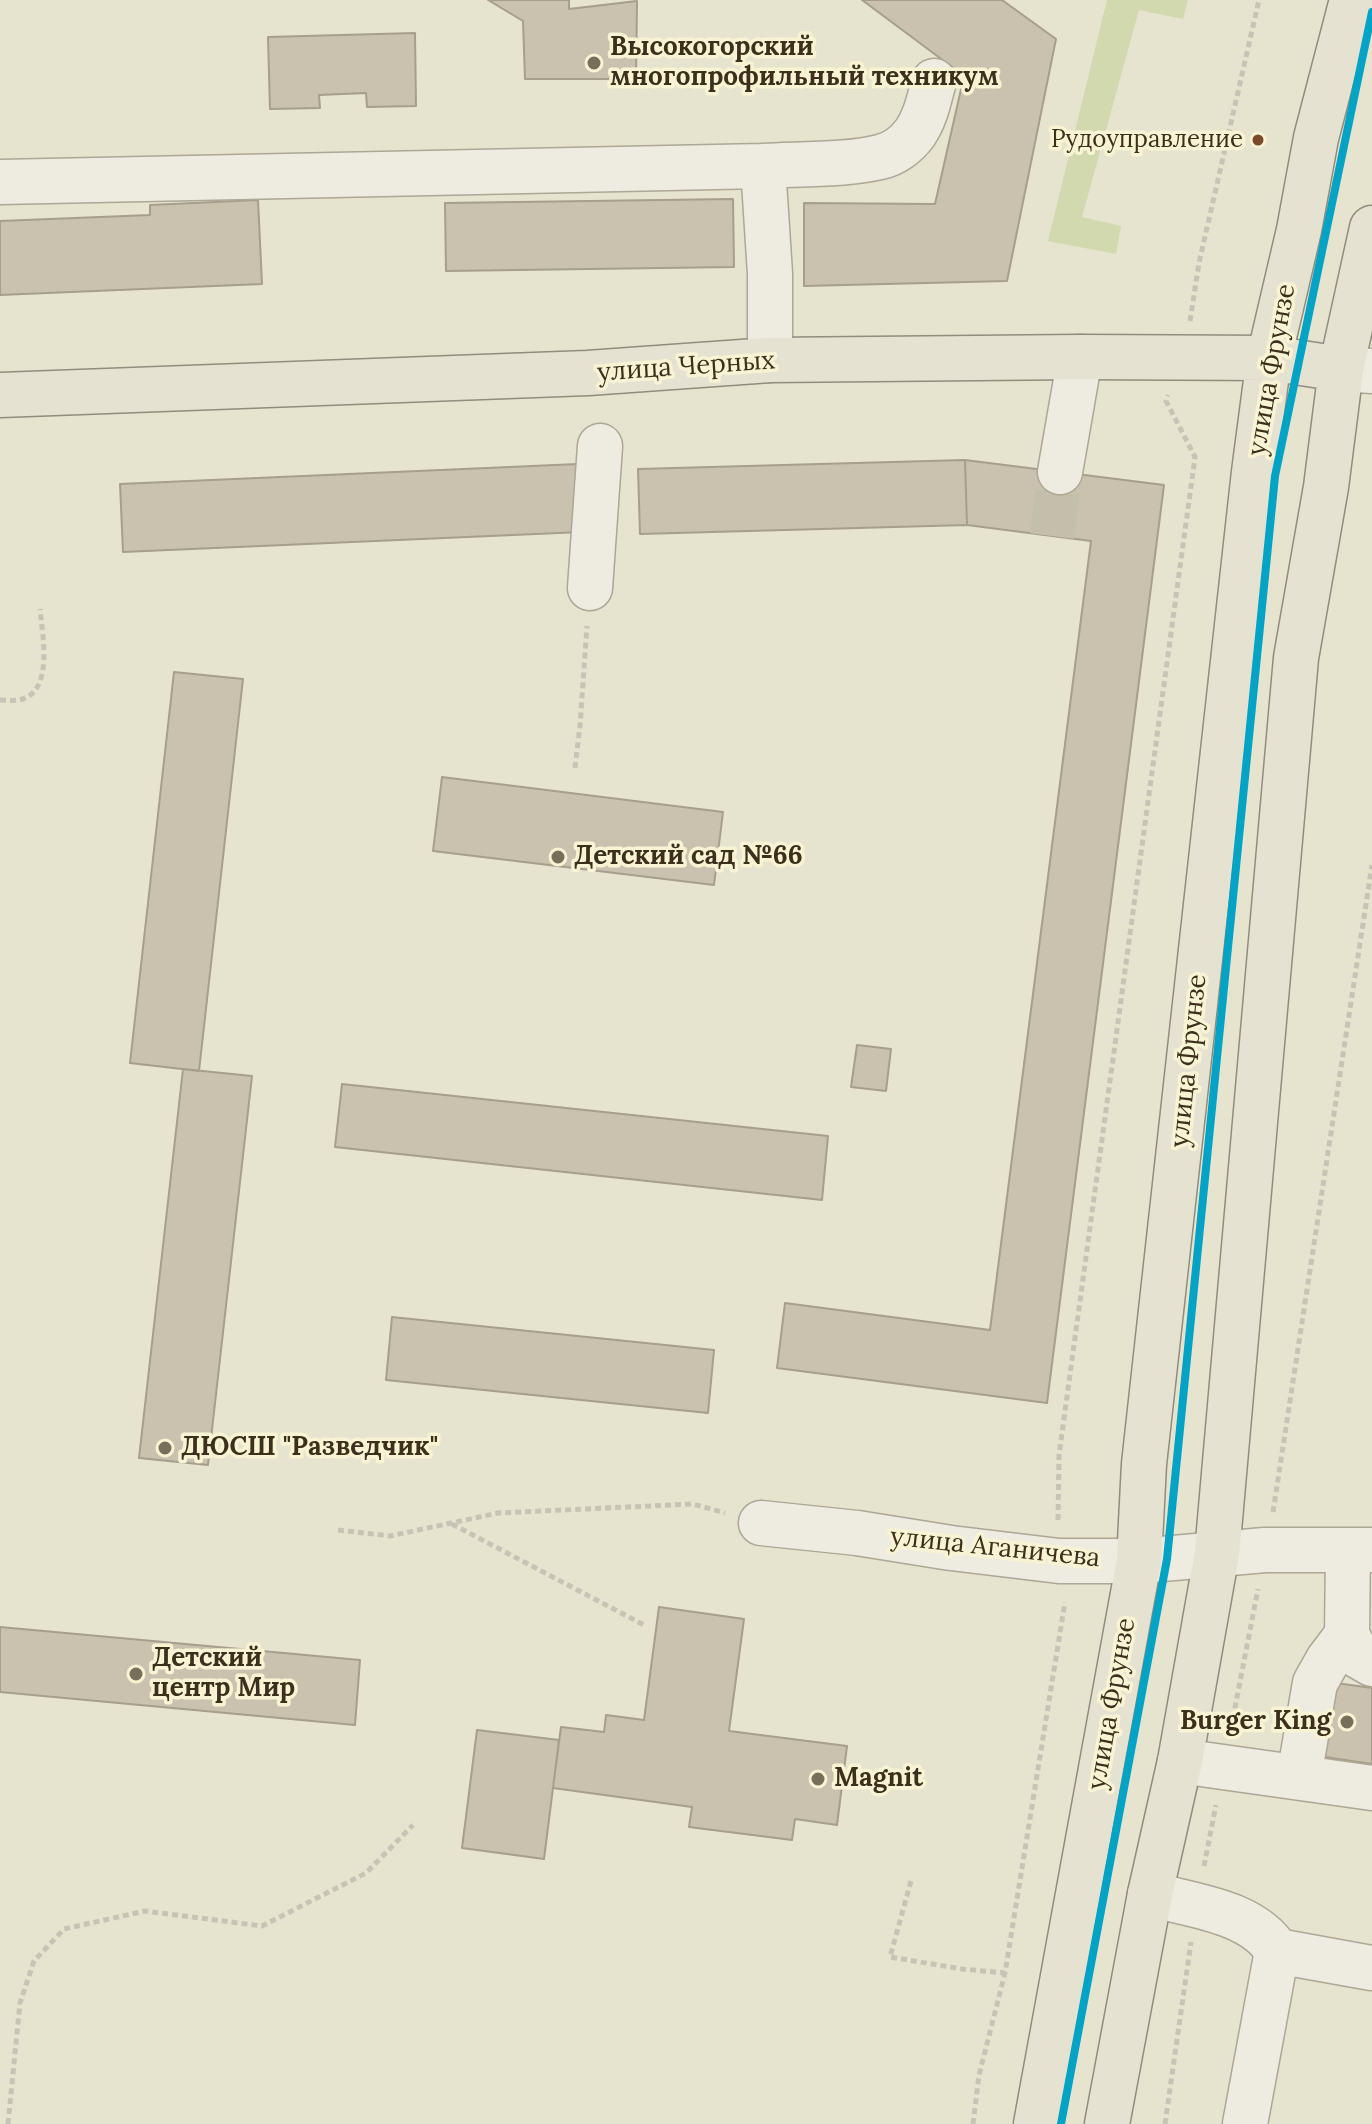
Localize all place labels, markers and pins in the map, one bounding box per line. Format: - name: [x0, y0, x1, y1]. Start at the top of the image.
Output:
- place label: Высокогорский многопрофильный техникум: [610, 32, 998, 94]
- marker: Высокогорский многопрофильный техникум: [585, 54, 603, 72]
- place label: Рудоуправление: [1051, 126, 1243, 154]
- marker: Рудоуправление: [1250, 132, 1266, 148]
- place label: Детский сад №66: [574, 841, 803, 873]
- marker: Детский сад №66: [549, 848, 567, 866]
- place label: ДЮСШ "Разведчик": [181, 1432, 438, 1464]
- marker: ДЮСШ "Разведчик": [156, 1439, 174, 1457]
- place label: Детский центр Мир: [152, 1643, 295, 1704]
- marker: Детский центр Мир: [127, 1665, 145, 1683]
- place label: Burger King: [1180, 1706, 1331, 1738]
- marker: Burger King: [1338, 1713, 1356, 1731]
- place label: Magnit: [834, 1763, 923, 1795]
- marker: Magnit: [809, 1770, 827, 1788]

